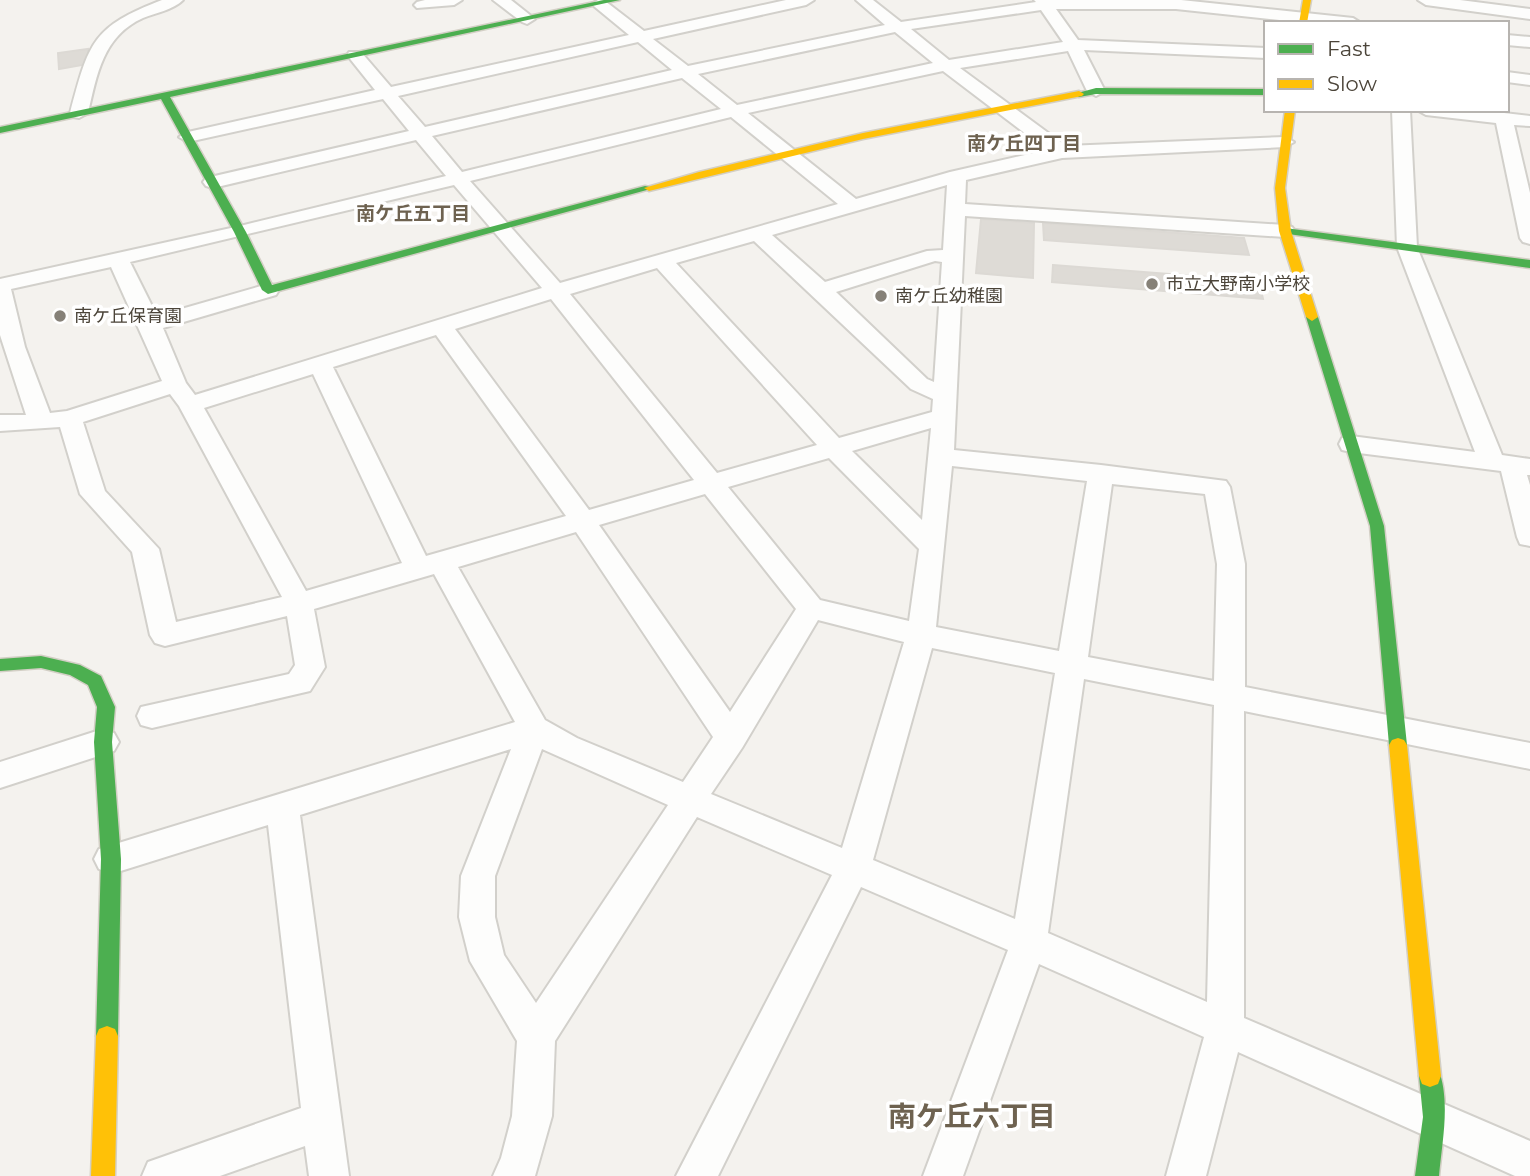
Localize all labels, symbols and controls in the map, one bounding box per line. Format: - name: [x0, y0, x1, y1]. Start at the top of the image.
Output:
- legend: [1264, 21, 1509, 112]
- text: Fast: [1327, 36, 1371, 61]
- text: Slow: [1327, 71, 1377, 96]
- district label: 南ケ丘四丁目: [967, 132, 1081, 155]
- district label: 南ケ丘五丁目: [356, 202, 470, 225]
- place label: 市立大野南小学校: [1166, 273, 1310, 295]
- marker: 市立大野南小学校: [1144, 276, 1160, 292]
- place label: 南ケ丘幼稚園: [895, 285, 1003, 307]
- marker: 南ケ丘幼稚園: [873, 288, 889, 304]
- place label: 南ケ丘保育園: [74, 305, 182, 327]
- marker: 南ケ丘保育園: [52, 308, 68, 324]
- district label: 南ケ丘六丁目: [888, 1099, 1056, 1133]

